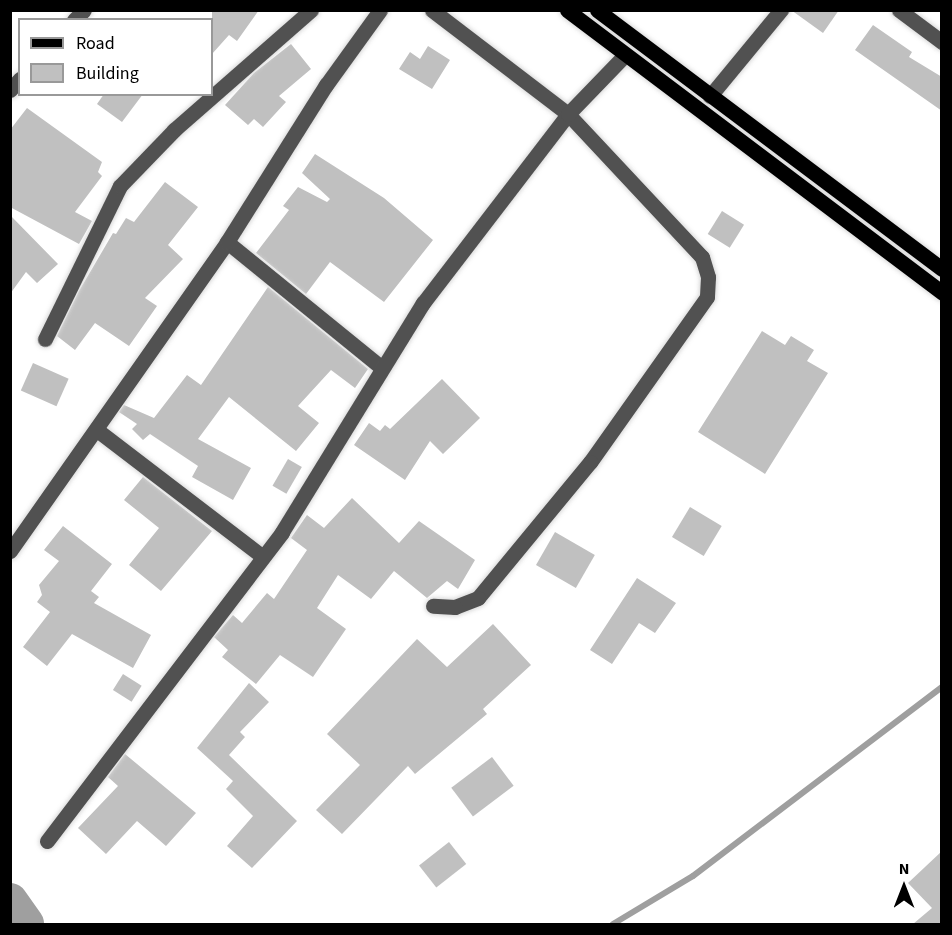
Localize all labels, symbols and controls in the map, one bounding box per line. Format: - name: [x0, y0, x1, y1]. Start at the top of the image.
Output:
- legend: [18, 18, 213, 96]
- text: Road: [76, 31, 115, 56]
- text: Building: [76, 61, 139, 86]
- north arrow: [874, 857, 934, 917]
- text: N: [899, 858, 909, 880]

